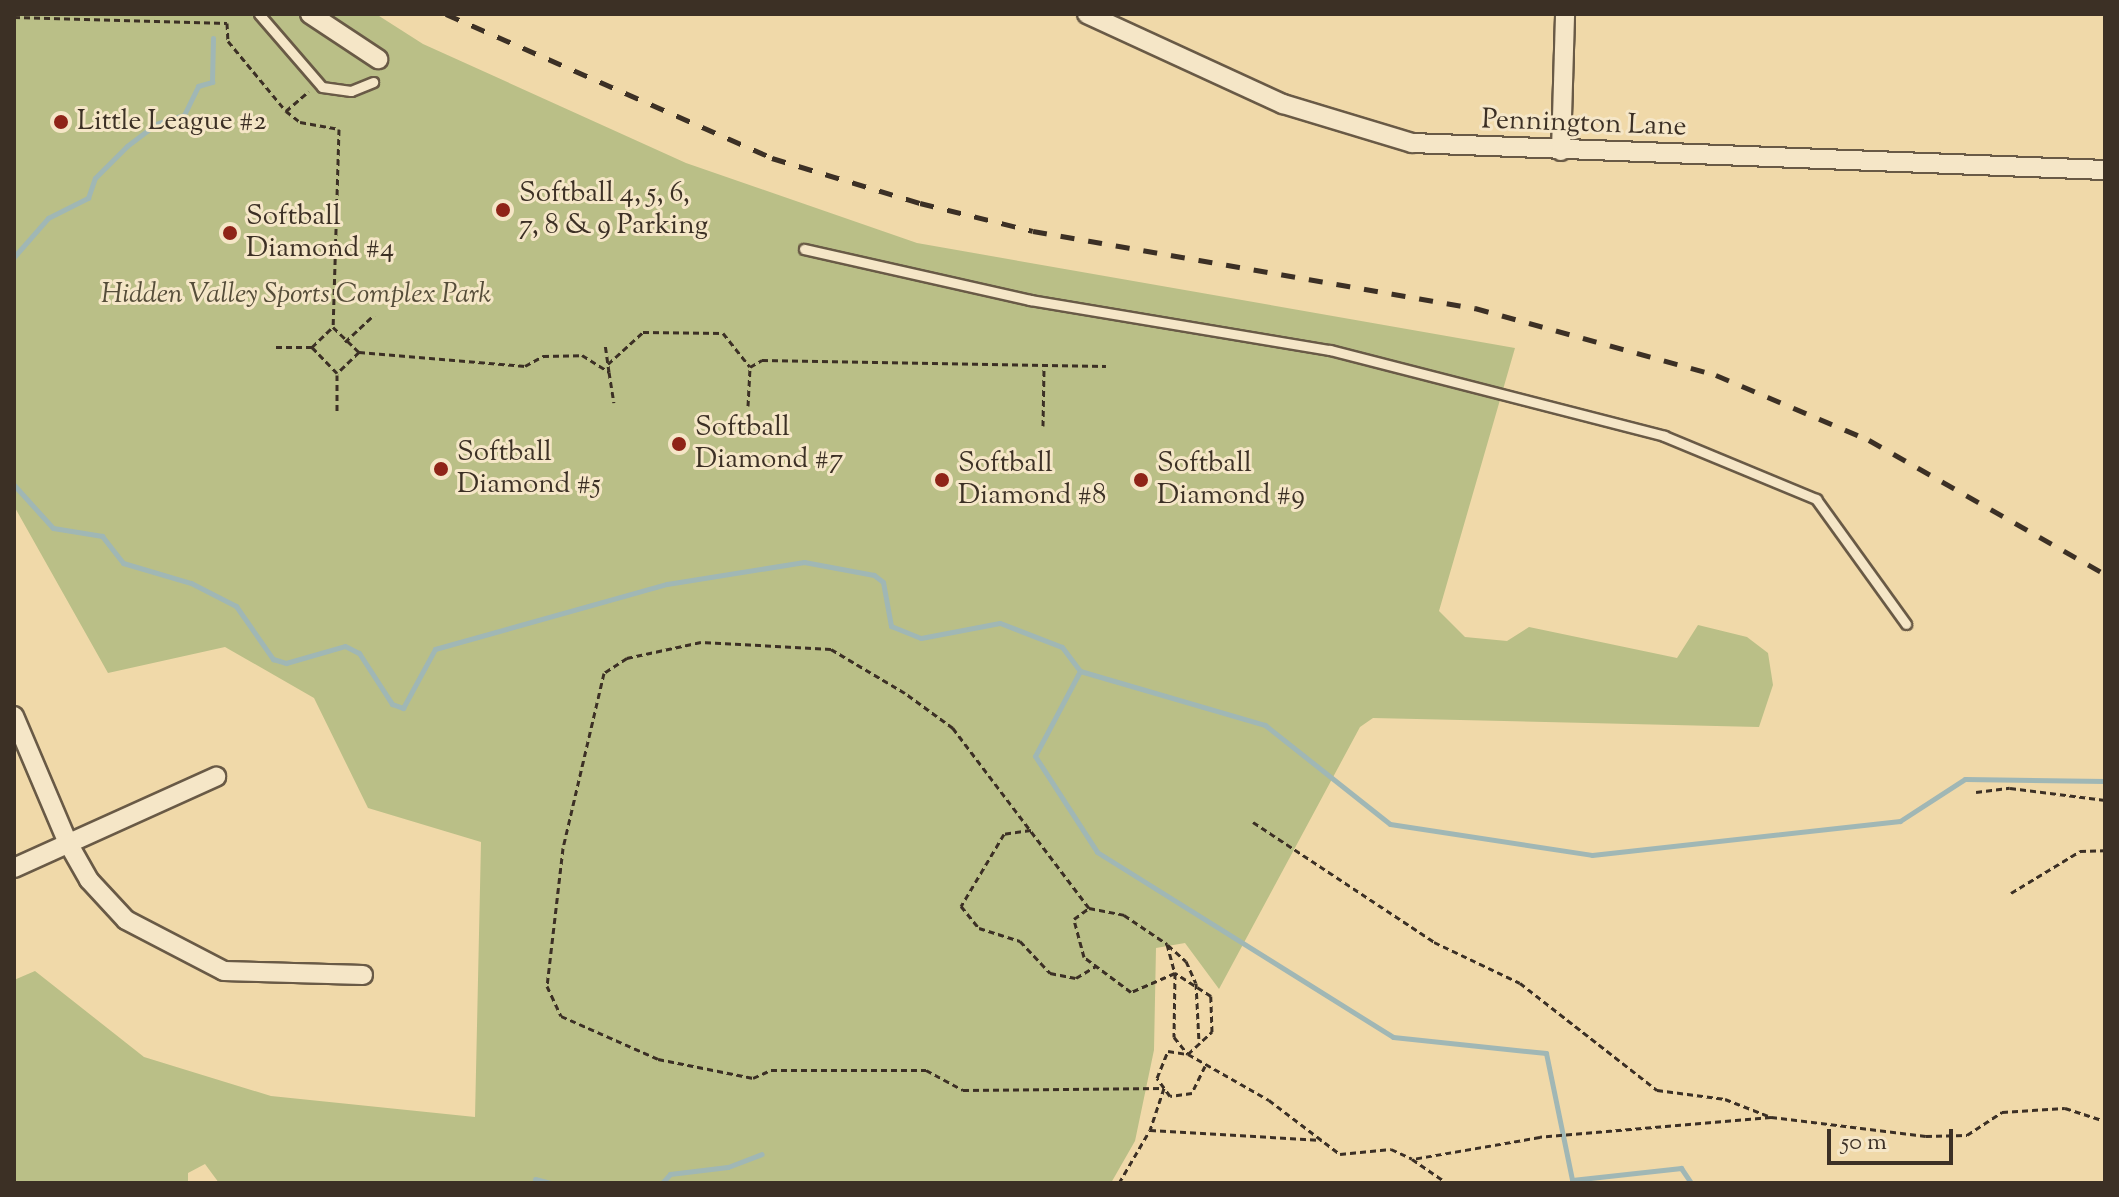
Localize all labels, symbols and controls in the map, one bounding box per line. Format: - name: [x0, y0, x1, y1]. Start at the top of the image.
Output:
- street label: Pennington Lane: [1481, 104, 1687, 144]
- place label: Little League #2: [77, 105, 267, 139]
- marker: Little League #2: [52, 113, 70, 131]
- place label: Softball 4, 5, 6, 7, 8 & 9 Parking: [519, 177, 708, 243]
- place label: Softball Diamond #4: [246, 200, 394, 266]
- marker: Softball 4, 5, 6, 7, 8 & 9 Parking: [494, 201, 512, 219]
- marker: Softball Diamond #4: [221, 224, 239, 242]
- park label: Hidden Valley Sports Complex Park: [101, 278, 491, 312]
- place label: Softball Diamond #7: [695, 411, 843, 477]
- marker: Softball Diamond #7: [670, 435, 688, 453]
- place label: Softball Diamond #5: [457, 436, 601, 502]
- place label: Softball Diamond #8: [958, 447, 1106, 513]
- place label: Softball Diamond #9: [1157, 447, 1305, 513]
- marker: Softball Diamond #5: [432, 460, 450, 478]
- marker: Softball Diamond #8: [933, 471, 951, 489]
- marker: Softball Diamond #9: [1132, 471, 1150, 489]
- scale bar: [1831, 1113, 1957, 1163]
- text: 50 m: [1841, 1126, 1887, 1160]

